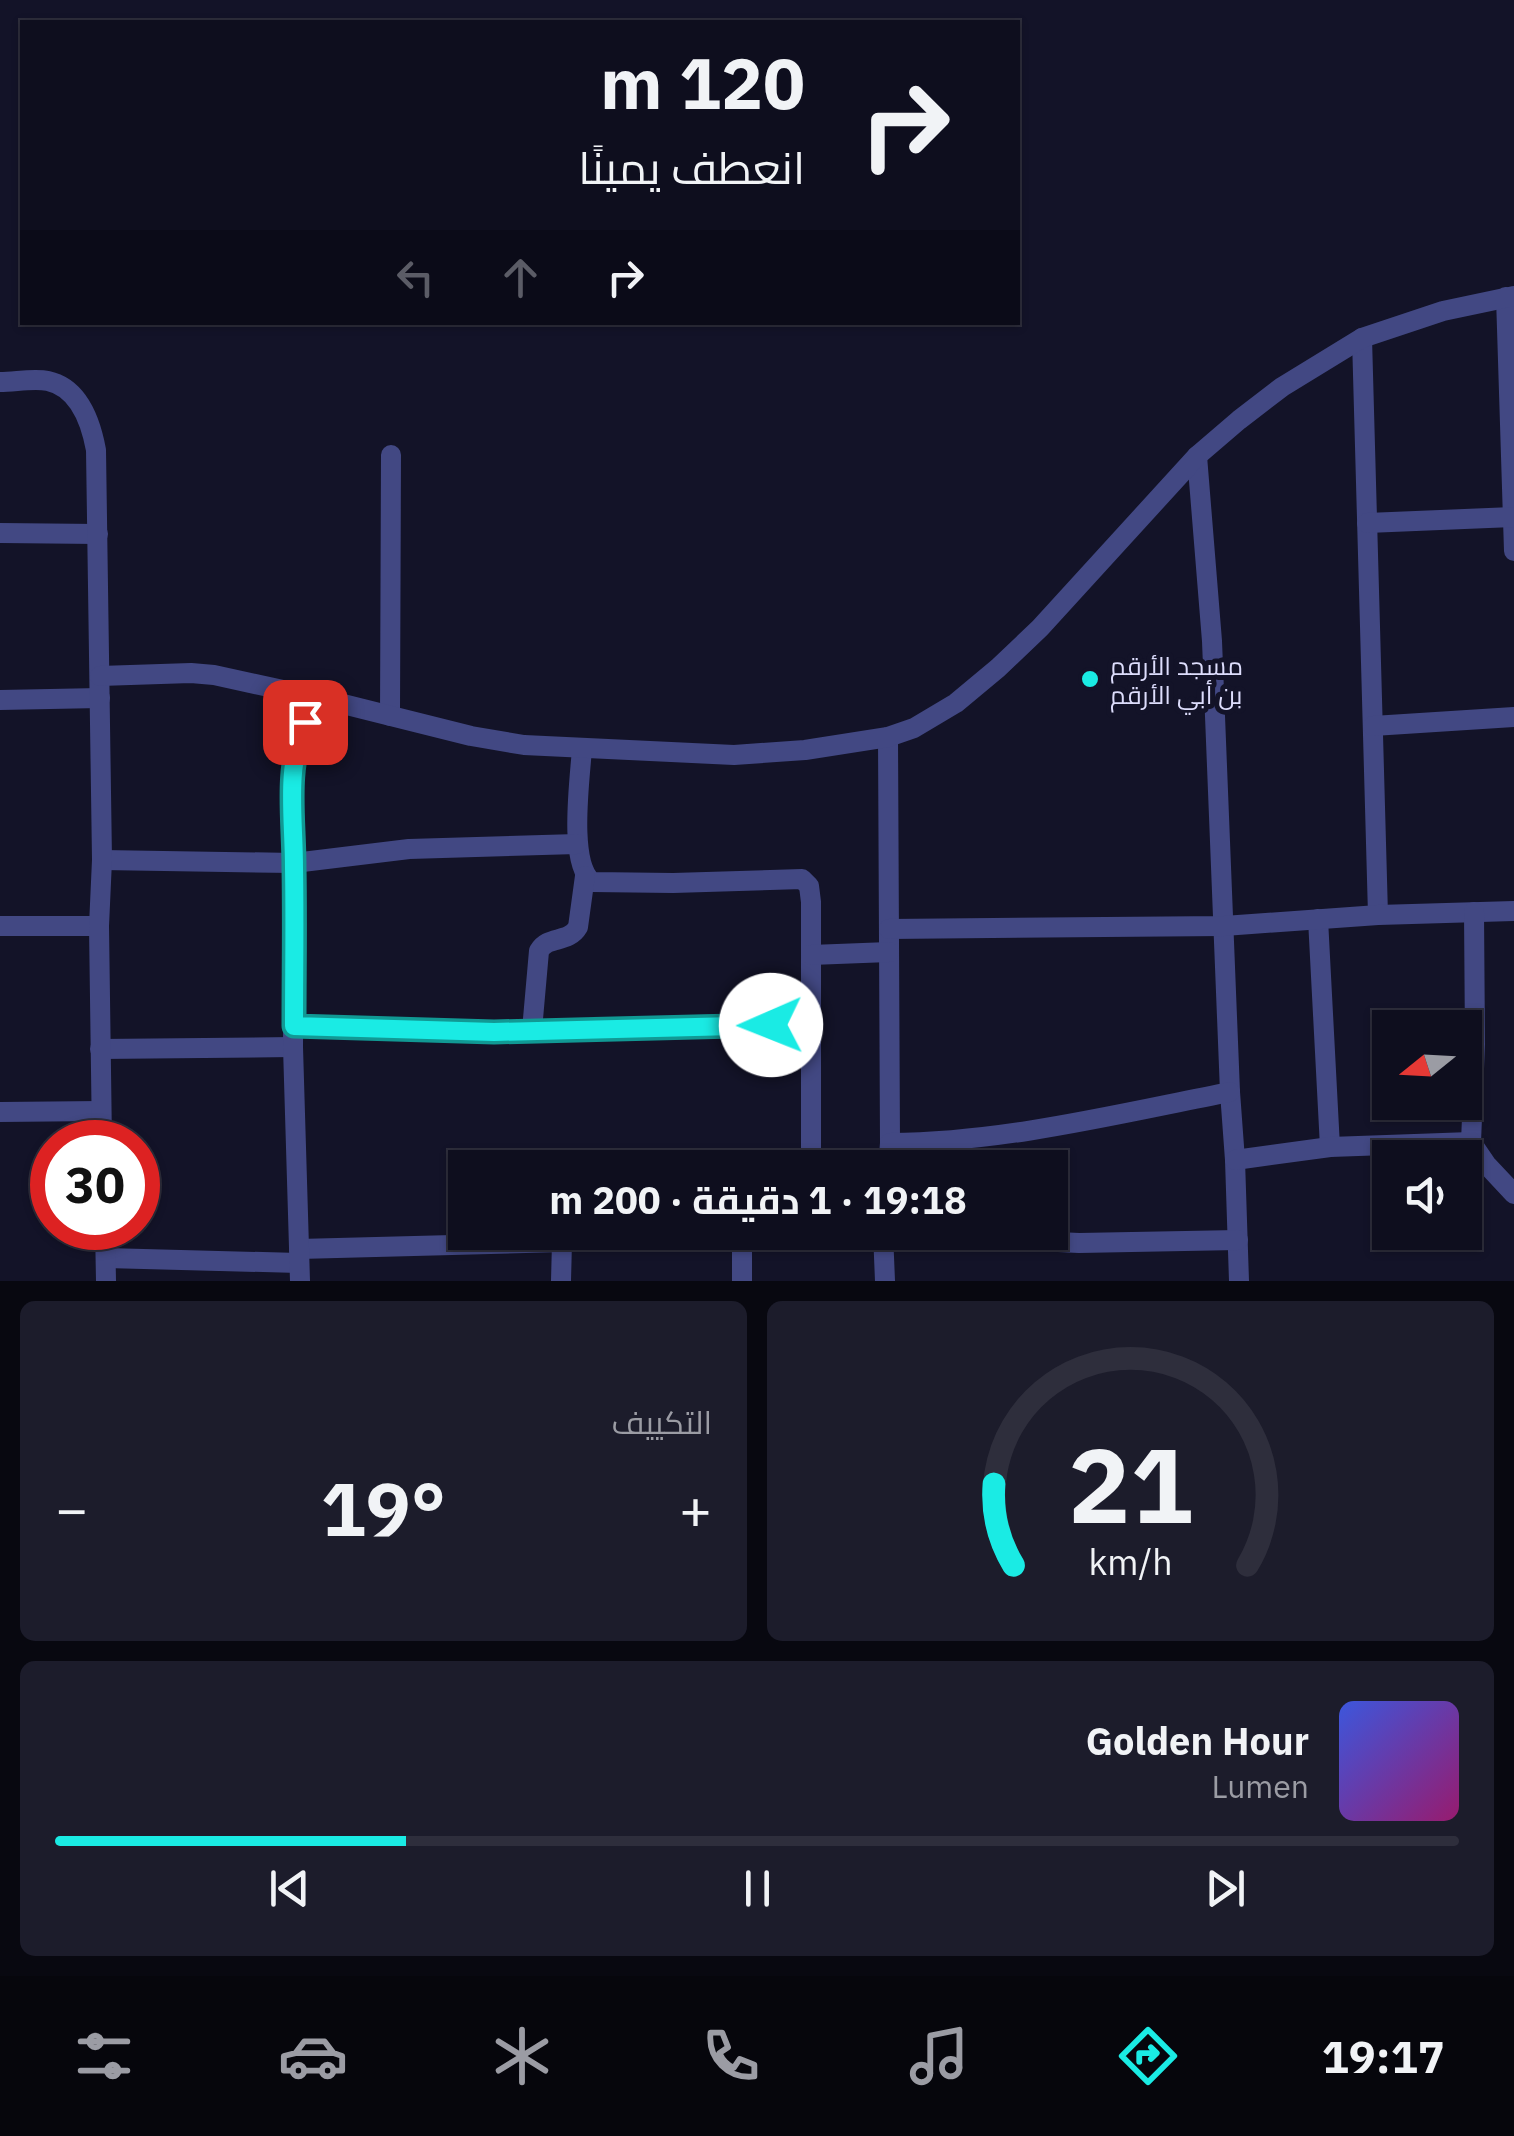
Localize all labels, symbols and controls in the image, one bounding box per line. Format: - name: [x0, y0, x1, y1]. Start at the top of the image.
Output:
- text: 120 m: [600, 37, 805, 128]
- icon: right: [840, 60, 970, 190]
- text: انعطف يمينًا: [578, 138, 805, 196]
- icon: left: [388, 250, 443, 305]
- icon: ahead: [493, 250, 548, 305]
- icon: right: [598, 250, 653, 305]
- place label: مسجد الأرقم بن أبي الأرقم: [1110, 649, 1243, 715]
- marker: مسجد الأرقم بن أبي الأرقم: [1079, 668, 1101, 690]
- pin: [263, 680, 348, 765]
- icon: arrive: [278, 695, 333, 750]
- position arrow: [719, 973, 823, 1077]
- north arrow: [1372, 1010, 1482, 1120]
- map controls: [1372, 1010, 1482, 1250]
- speed limit sign: 30: [30, 1120, 160, 1250]
- button: sound: [1372, 1140, 1482, 1250]
- text: 19:18 · 1 دقيقة · 200 m: [549, 1175, 967, 1224]
- text: التكييف: [612, 1401, 712, 1443]
- text: 21: [1068, 1416, 1193, 1552]
- text: 19°: [321, 1459, 446, 1557]
- text: −: [55, 1473, 88, 1544]
- text: +: [679, 1473, 712, 1544]
- text: km/h: [1088, 1538, 1173, 1585]
- text: Golden Hour: [1086, 1716, 1309, 1765]
- text: Lumen: [1211, 1765, 1309, 1807]
- icon: previous: [262, 1861, 317, 1916]
- icon: pause: [730, 1861, 785, 1916]
- icon: next: [1198, 1861, 1253, 1916]
- icon: filters: [69, 2021, 139, 2091]
- icon: car: [278, 2021, 348, 2091]
- icon: climate: [487, 2021, 557, 2091]
- icon: phone: [696, 2021, 766, 2091]
- icon: music: [904, 2021, 974, 2091]
- icon: directions: [1113, 2021, 1183, 2091]
- text: 19:17: [1322, 2027, 1445, 2085]

